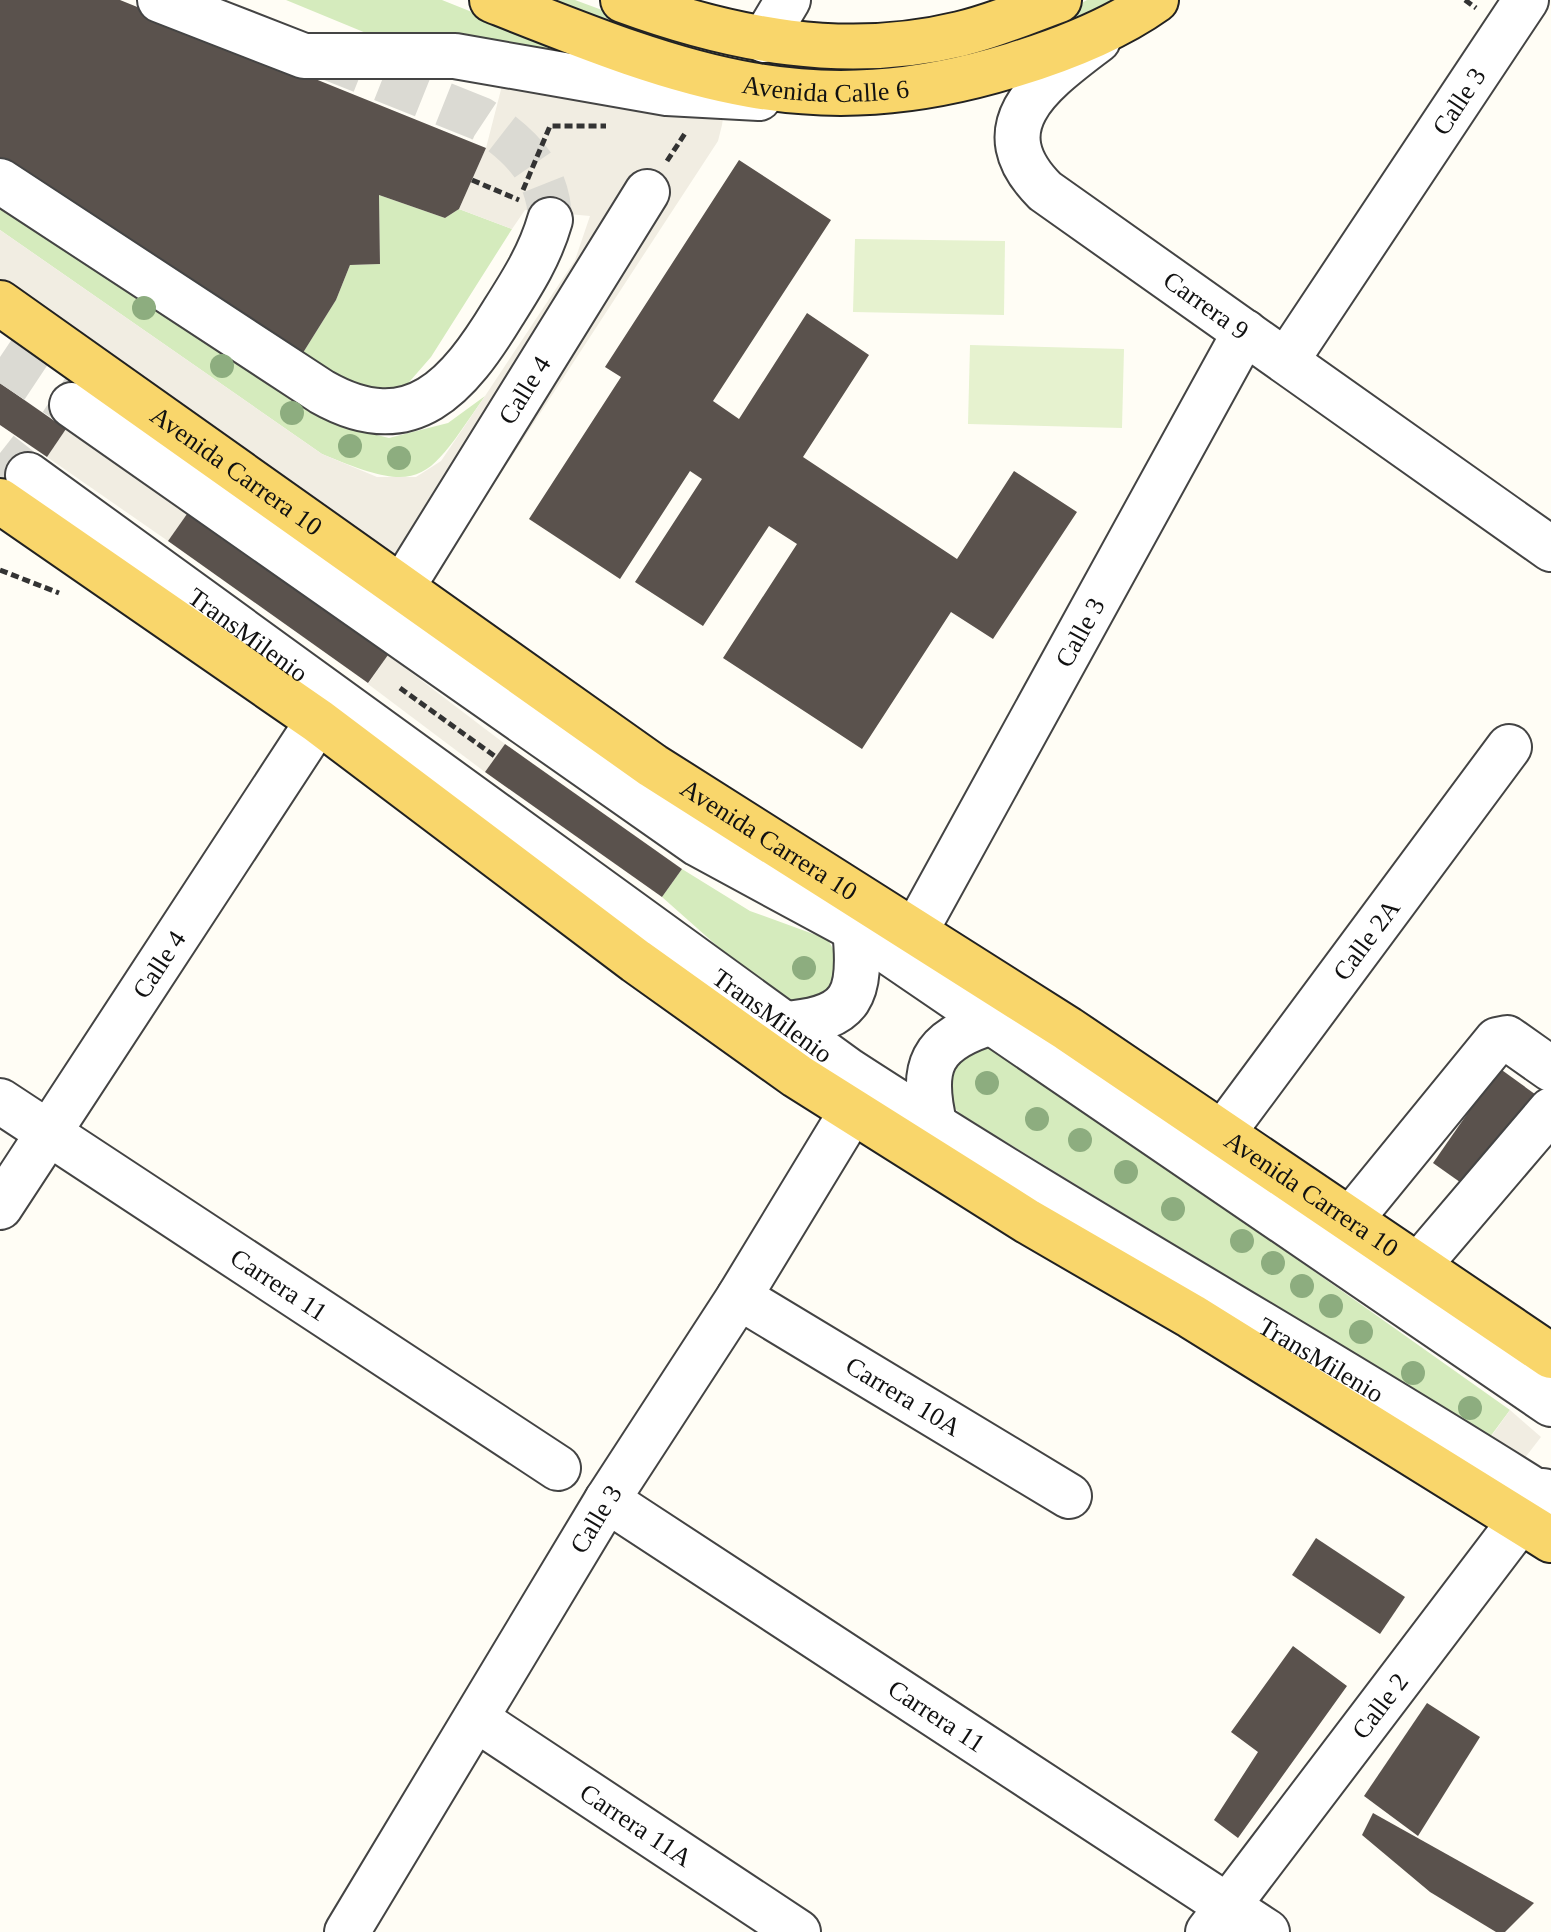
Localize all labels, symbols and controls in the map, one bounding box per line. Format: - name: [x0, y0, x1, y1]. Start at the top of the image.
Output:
- street label: Calle 3: [1426, 62, 1491, 140]
- street label: Avenida Calle 6: [740, 69, 911, 107]
- street label: Carrera 9: [1158, 265, 1255, 345]
- street label: Calle 4: [492, 351, 556, 429]
- street label: Avenida Carrera 10: [145, 400, 328, 541]
- street label: TransMilenio: [183, 582, 314, 688]
- street label: Calle 3: [1049, 593, 1110, 672]
- street label: Avenida Carrera 10: [676, 773, 863, 906]
- street label: Calle 2A: [1327, 893, 1406, 986]
- street label: Calle 4: [126, 925, 191, 1003]
- street label: TransMilenio: [707, 962, 838, 1069]
- street label: Avenida Carrera 10: [1219, 1125, 1404, 1263]
- street label: Carrera 11: [225, 1242, 333, 1327]
- street label: TransMilenio: [1253, 1311, 1389, 1408]
- street label: Carrera 10A: [841, 1350, 966, 1442]
- street label: Calle 3: [564, 1480, 627, 1558]
- street label: Calle 2: [1346, 1667, 1414, 1744]
- street label: Carrera 11: [883, 1674, 990, 1758]
- street label: Carrera 11A: [575, 1777, 698, 1873]

